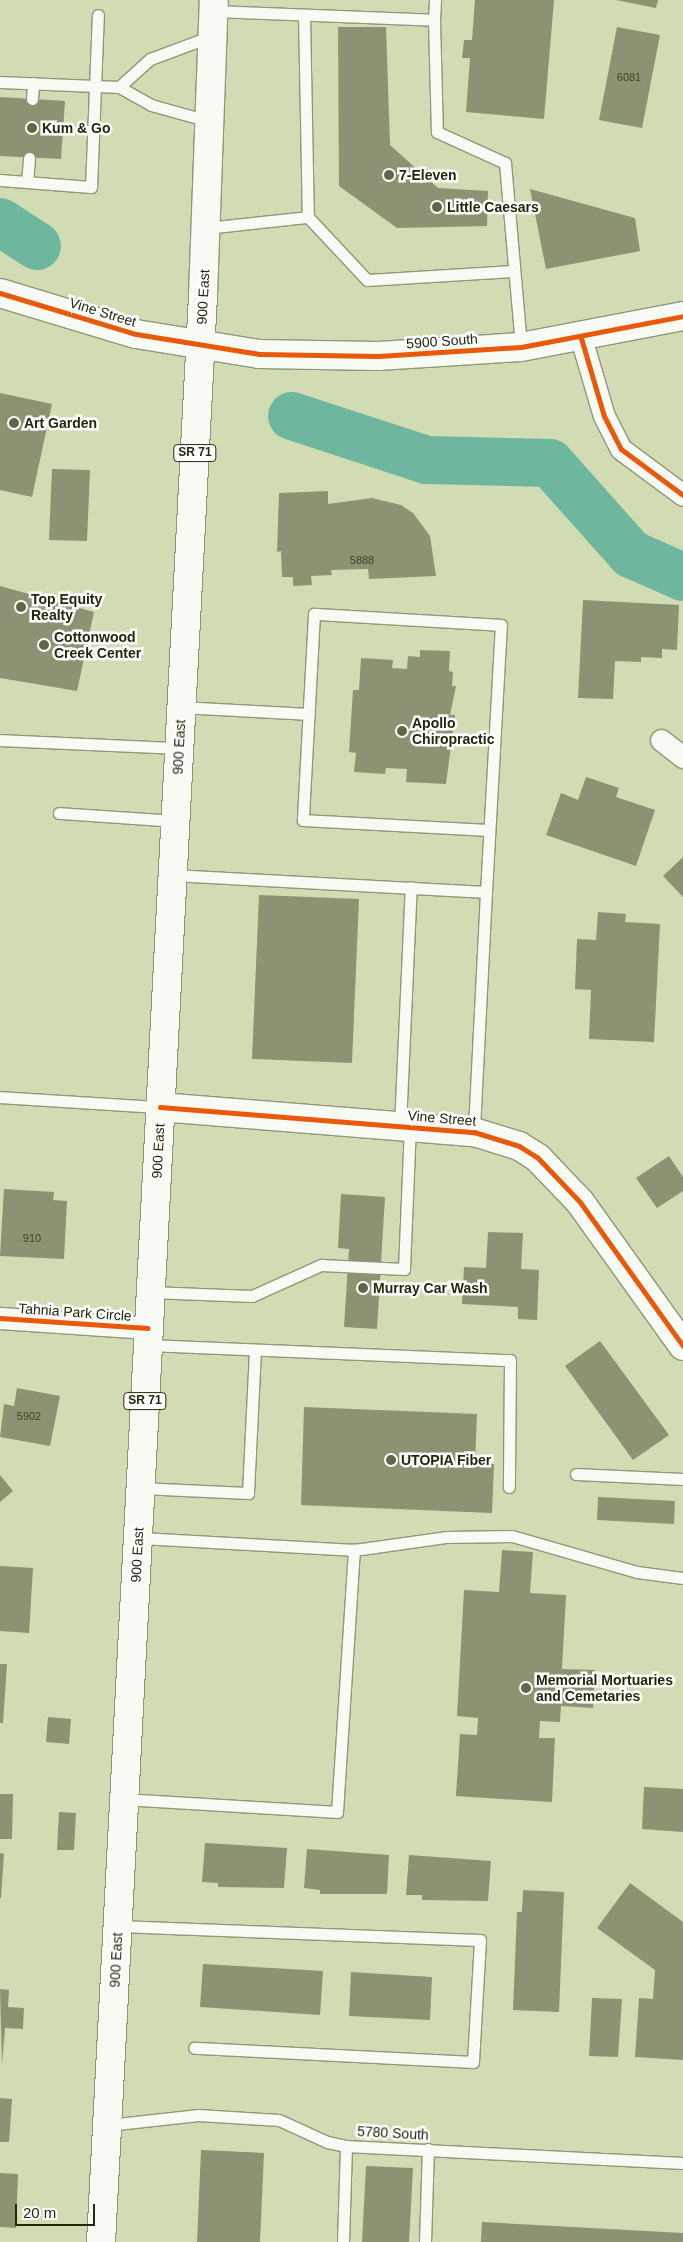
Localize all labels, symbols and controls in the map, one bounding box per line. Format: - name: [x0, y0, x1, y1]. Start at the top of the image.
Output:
- house number: 6081: [617, 70, 641, 84]
- place label: Kum & Go: [42, 120, 110, 136]
- marker: Kum & Go: [26, 122, 38, 134]
- place label: 7-Eleven: [399, 167, 457, 183]
- marker: 7-Eleven: [383, 169, 395, 181]
- place label: Little Caesars: [447, 199, 539, 215]
- marker: Little Caesars: [431, 201, 443, 213]
- street label: 900 East: [193, 269, 213, 325]
- street label: Vine Street: [68, 294, 138, 330]
- street label: 5900 South: [406, 330, 478, 352]
- place label: Art Garden: [24, 415, 97, 431]
- marker: Art Garden: [8, 417, 20, 429]
- road number: SR 71: [172, 443, 218, 462]
- house number: 5888: [350, 553, 374, 567]
- place label: Top Equity Realty: [31, 591, 102, 624]
- marker: Top Equity Realty: [15, 601, 27, 613]
- place label: Cottonwood Creek Center: [54, 629, 141, 662]
- marker: Cottonwood Creek Center: [38, 639, 50, 651]
- place label: Apollo Chiropractic: [412, 715, 494, 748]
- street label: 900 East: [169, 719, 189, 775]
- marker: Apollo Chiropractic: [396, 725, 408, 737]
- street label: Vine Street: [407, 1107, 477, 1129]
- street label: 900 East: [148, 1123, 168, 1179]
- house number: 910: [23, 1231, 41, 1245]
- place label: Murray Car Wash: [373, 1280, 488, 1296]
- marker: Murray Car Wash: [357, 1282, 369, 1294]
- street label: Tahnia Park Circle: [18, 1300, 132, 1324]
- road number: SR 71: [122, 1392, 168, 1410]
- house number: 5902: [17, 1409, 41, 1423]
- place label: UTOPIA Fiber: [401, 1452, 492, 1468]
- marker: UTOPIA Fiber: [385, 1454, 397, 1466]
- street label: 900 East: [127, 1527, 147, 1583]
- place label: Memorial Mortuaries and Cemetaries: [536, 1672, 673, 1704]
- marker: Memorial Mortuaries and Cemetaries: [520, 1682, 532, 1694]
- street label: 900 East: [106, 1932, 126, 1988]
- street label: 5780 South: [357, 2123, 429, 2143]
- scale bar: [18, 2194, 98, 2226]
- text: 20 m: [23, 2204, 56, 2221]

